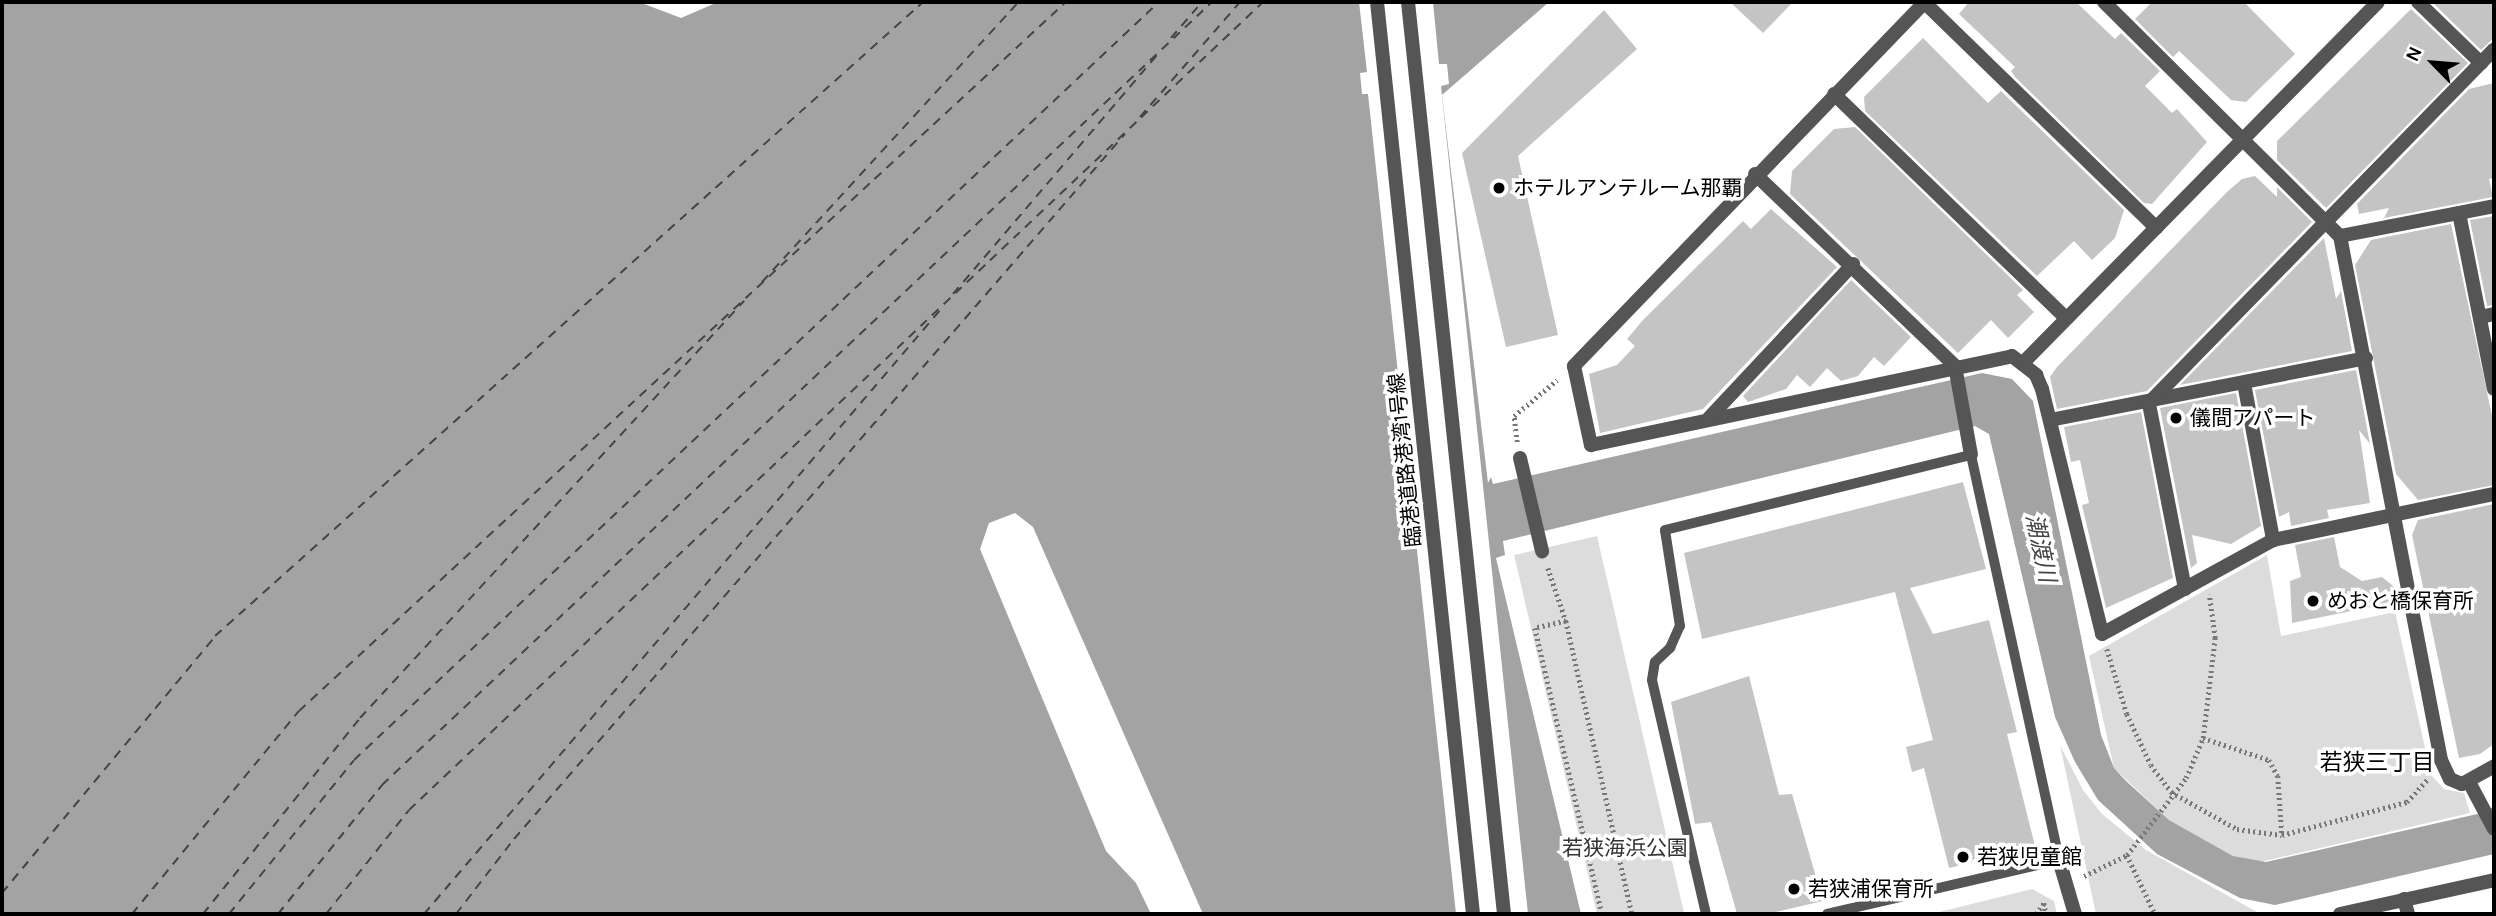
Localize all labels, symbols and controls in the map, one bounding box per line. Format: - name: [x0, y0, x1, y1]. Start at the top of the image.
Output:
- north arrow: [2398, 28, 2468, 98]
- text: N: [2401, 43, 2427, 65]
- place label: ホテルアンテルーム那覇: [1513, 175, 1744, 201]
- marker: ホテルアンテルーム那覇: [1491, 180, 1507, 196]
- street label: 臨港道路港湾1号線: [1383, 372, 1427, 548]
- place label: 儀間アパート: [2190, 405, 2316, 431]
- marker: 儀間アパート: [2168, 410, 2184, 426]
- water label: 潮渡川: [2019, 511, 2061, 585]
- place label: めおと橋保育所: [2327, 588, 2474, 614]
- marker: めおと橋保育所: [2305, 593, 2321, 609]
- district label: 若狭三丁目: [2320, 749, 2434, 777]
- park label: 若狭海浜公園: [1562, 835, 1688, 861]
- place label: 若狭児童館: [1977, 844, 2082, 870]
- marker: 若狭児童館: [1955, 849, 1971, 865]
- place label: 若狭浦保育所: [1808, 876, 1934, 902]
- marker: 若狭浦保育所: [1786, 881, 1802, 897]

